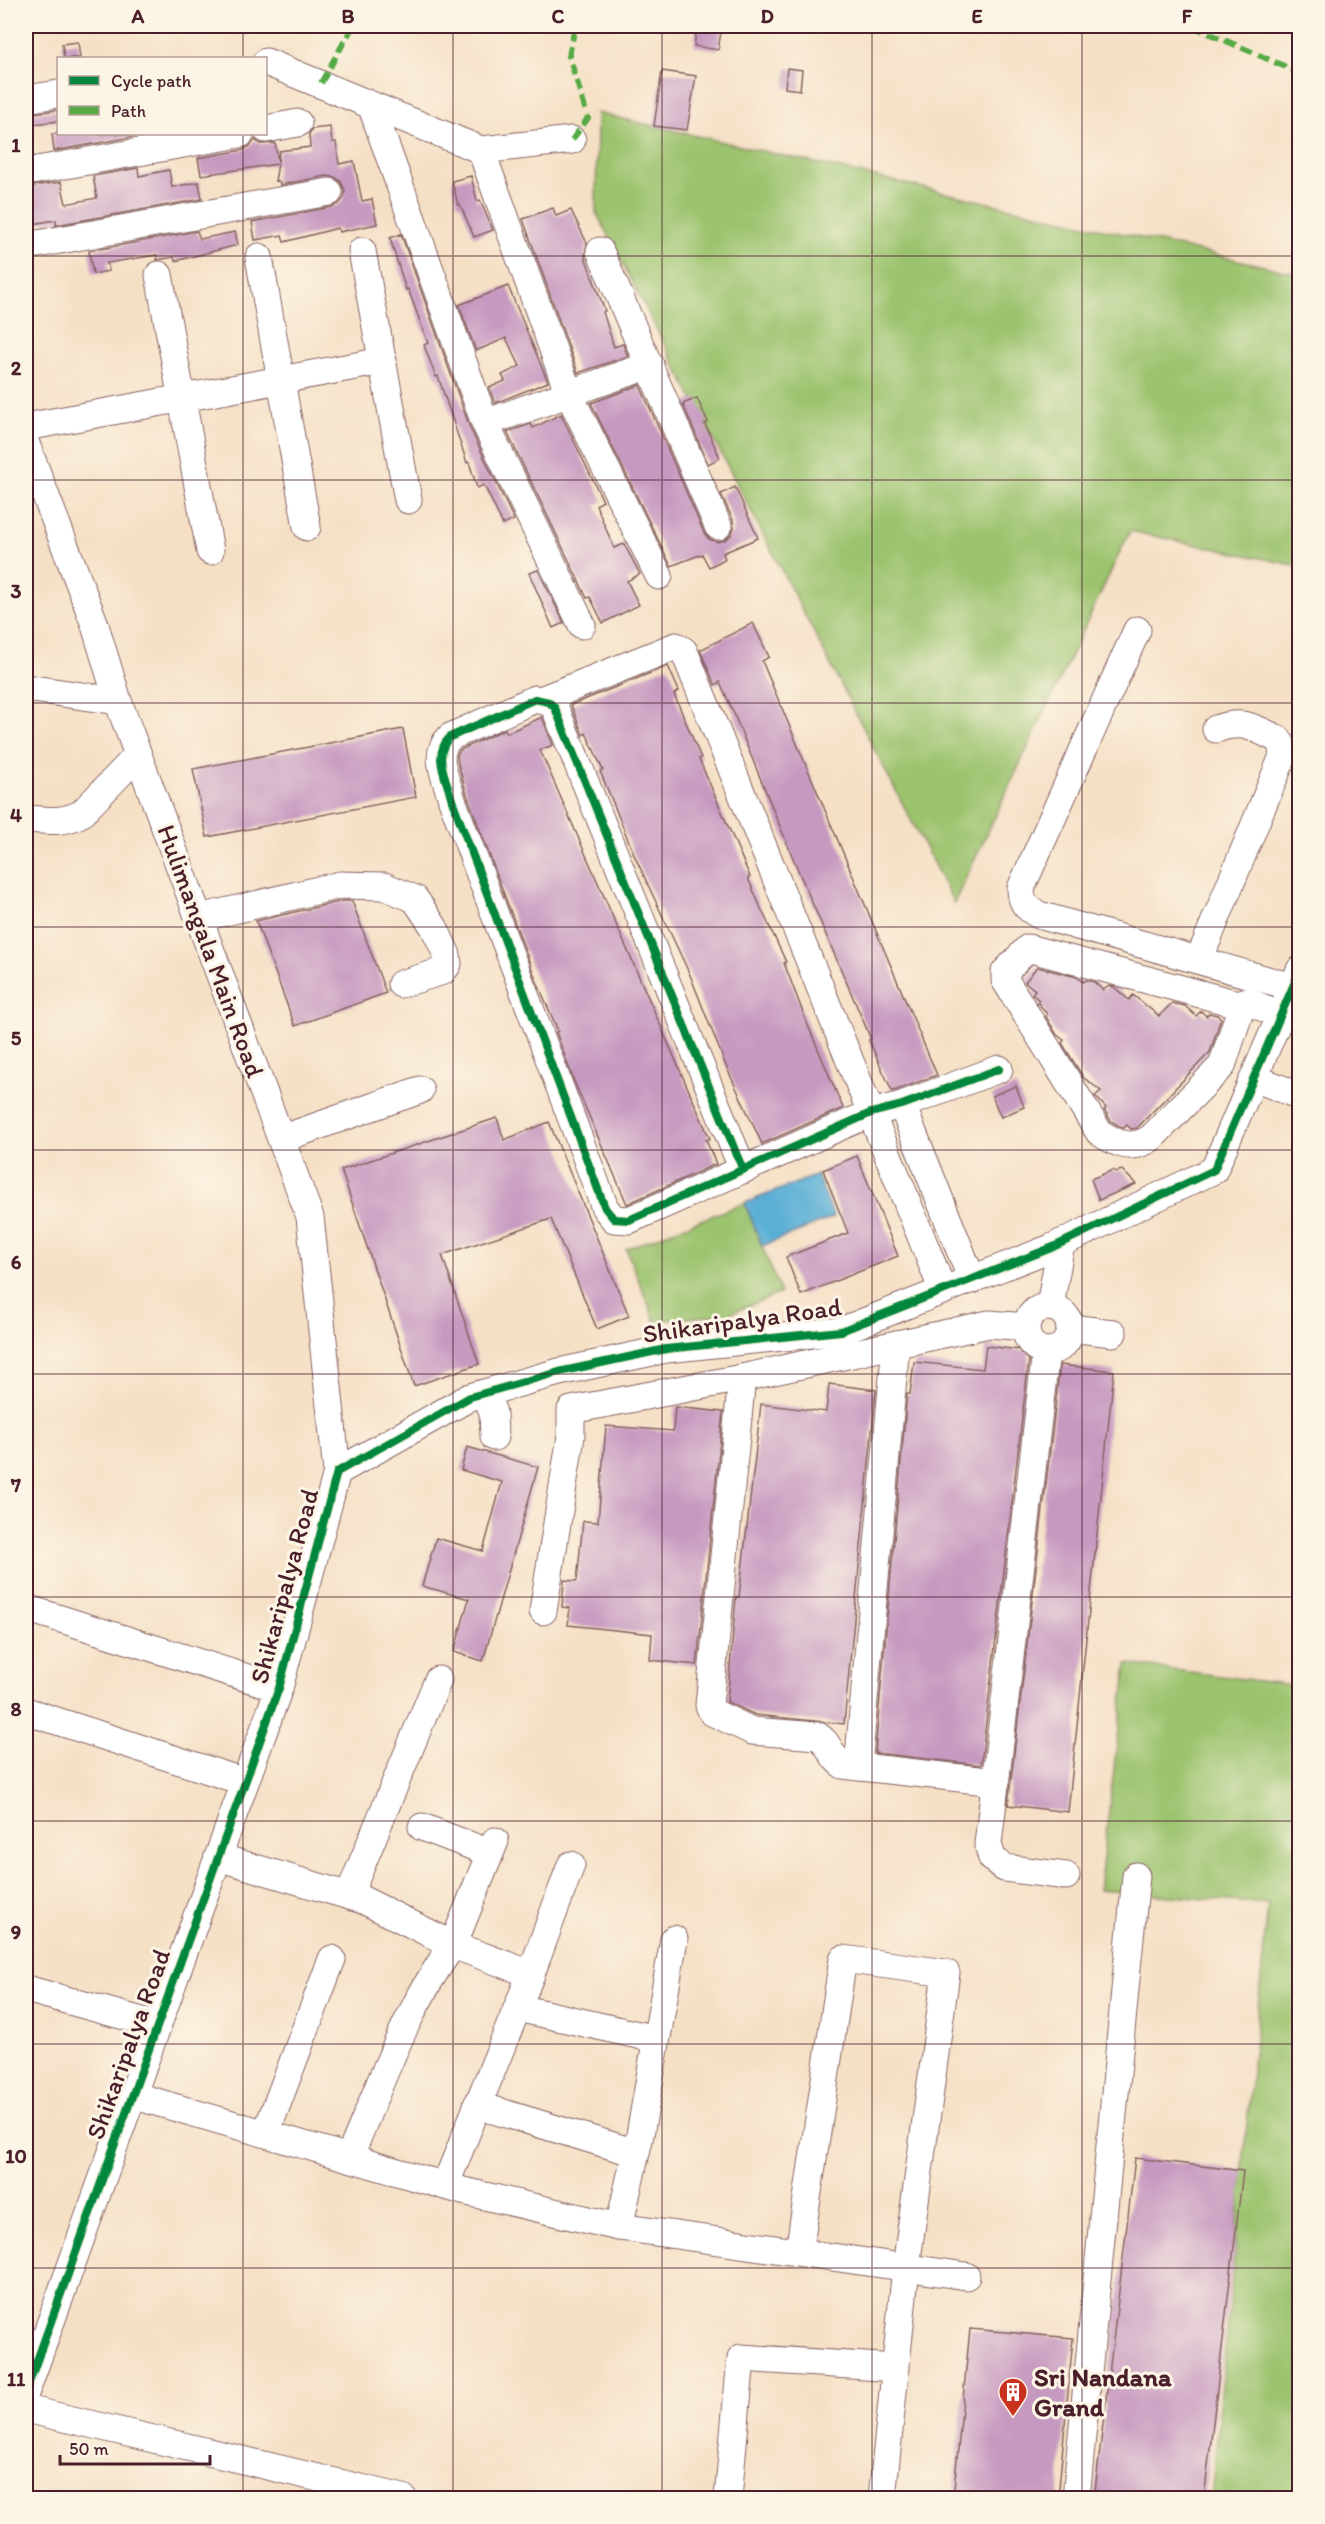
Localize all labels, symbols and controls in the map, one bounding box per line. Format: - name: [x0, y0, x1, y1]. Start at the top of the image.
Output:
- text: A: [131, 4, 145, 28]
- text: B: [342, 4, 355, 28]
- text: C: [552, 4, 565, 28]
- text: D: [760, 4, 774, 28]
- text: E: [971, 4, 983, 28]
- text: F: [1182, 4, 1193, 28]
- legend: [57, 57, 267, 135]
- text: Cycle path: [111, 70, 192, 92]
- text: Path: [111, 100, 146, 122]
- text: 1: [11, 133, 21, 157]
- text: 2: [11, 356, 22, 380]
- text: 3: [11, 579, 22, 603]
- text: 4: [10, 803, 22, 827]
- street label: Hulimangala Main Road: [150, 820, 272, 1082]
- text: 5: [11, 1026, 22, 1050]
- text: 6: [11, 1250, 22, 1274]
- street label: Shikaripalya Road: [640, 1290, 844, 1350]
- text: 7: [10, 1473, 21, 1497]
- street label: Shikaripalya Road: [243, 1484, 326, 1687]
- text: 8: [11, 1697, 22, 1721]
- text: 9: [11, 1920, 21, 1944]
- street label: Shikaripalya Road: [79, 1944, 178, 2144]
- text: 10: [5, 2144, 27, 2168]
- place label: Sri Nandana Grand: [1034, 2361, 1172, 2423]
- text: 11: [7, 2367, 26, 2391]
- building icon: Sri Nandana Grand: [997, 2376, 1029, 2418]
- scale bar: [60, 2428, 210, 2466]
- text: 50 m: [69, 2438, 109, 2460]

